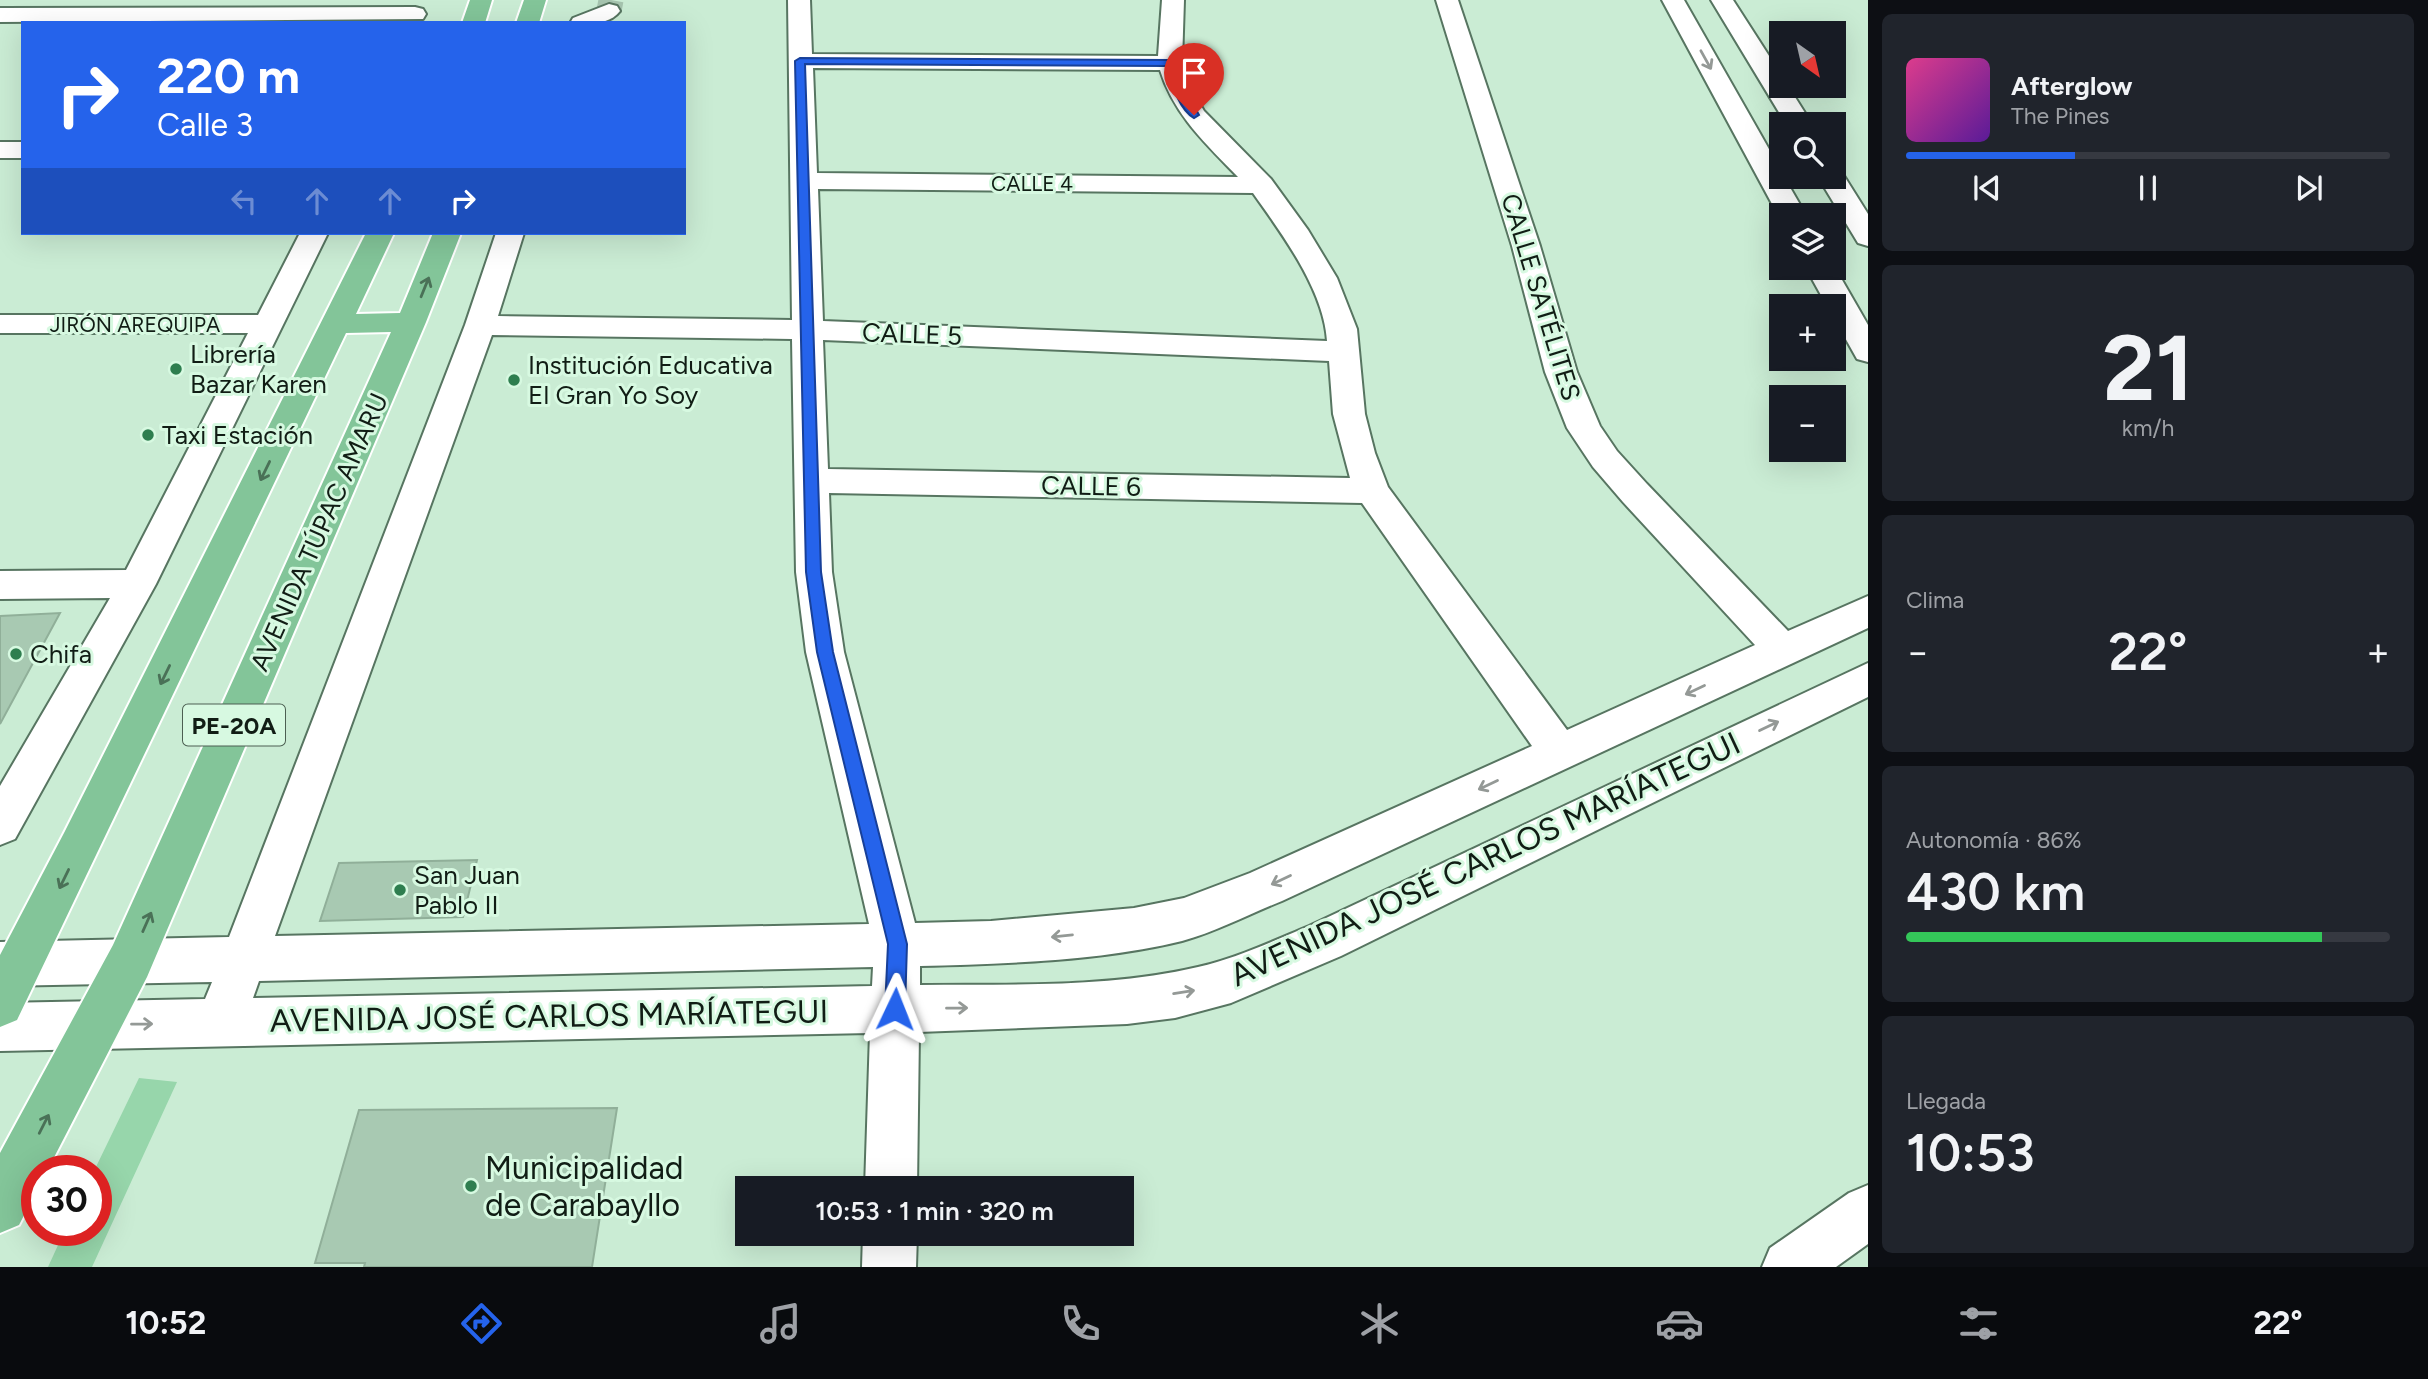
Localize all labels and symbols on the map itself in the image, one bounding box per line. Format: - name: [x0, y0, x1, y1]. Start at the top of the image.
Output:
- north arrow: [1769, 21, 1846, 98]
- pin: [1164, 43, 1224, 115]
- one-way arrow: [1699, 49, 1713, 69]
- street label: CALLE 4: [991, 171, 1073, 196]
- street label: CALLE SATÉLITES: [1494, 190, 1588, 404]
- one-way arrow: [420, 276, 433, 298]
- street label: JIRÓN AREQUIPA: [50, 312, 220, 337]
- street label: CALLE 5: [861, 316, 963, 352]
- place label: Librería Bazar Karen: [190, 338, 327, 400]
- place label: Institución Educativa El Gran Yo Soy: [528, 349, 773, 411]
- marker: Librería Bazar Karen: [168, 361, 184, 377]
- marker: Institución Educativa El Gran Yo Soy: [506, 372, 522, 388]
- street label: AVENIDA TÚPAC AMARU: [243, 388, 395, 676]
- place label: Taxi Estación: [162, 419, 313, 451]
- marker: Taxi Estación: [140, 427, 156, 443]
- one-way arrow: [258, 460, 271, 481]
- street label: CALLE 6: [1041, 469, 1141, 503]
- place label: Chifa: [30, 638, 92, 670]
- marker: Chifa: [8, 646, 24, 662]
- one-way arrow: [157, 664, 171, 685]
- one-way arrow: [1684, 684, 1706, 697]
- road number: PE-20A: [183, 704, 285, 746]
- one-way arrow: [1758, 719, 1779, 733]
- street label: AVENIDA JOSÉ CARLOS MARÍATEGUI: [1224, 724, 1746, 994]
- one-way arrow: [1478, 779, 1499, 792]
- place label: San Juan Pablo II: [414, 859, 520, 921]
- one-way arrow: [57, 868, 70, 889]
- one-way arrow: [1271, 874, 1292, 887]
- marker: San Juan Pablo II: [392, 882, 408, 898]
- one-way arrow: [141, 911, 154, 933]
- one-way arrow: [1052, 930, 1074, 943]
- position arrow: [858, 972, 932, 1046]
- one-way arrow: [1172, 985, 1195, 998]
- street label: AVENIDA JOSÉ CARLOS MARÍATEGUI: [270, 992, 828, 1040]
- one-way arrow: [945, 1001, 968, 1015]
- one-way arrow: [130, 1018, 153, 1031]
- one-way arrow: [37, 1114, 51, 1135]
- place label: Municipalidad de Carabayllo: [485, 1149, 683, 1224]
- speed limit sign: 30: [21, 1155, 112, 1246]
- marker: Municipalidad de Carabayllo: [463, 1178, 479, 1194]

